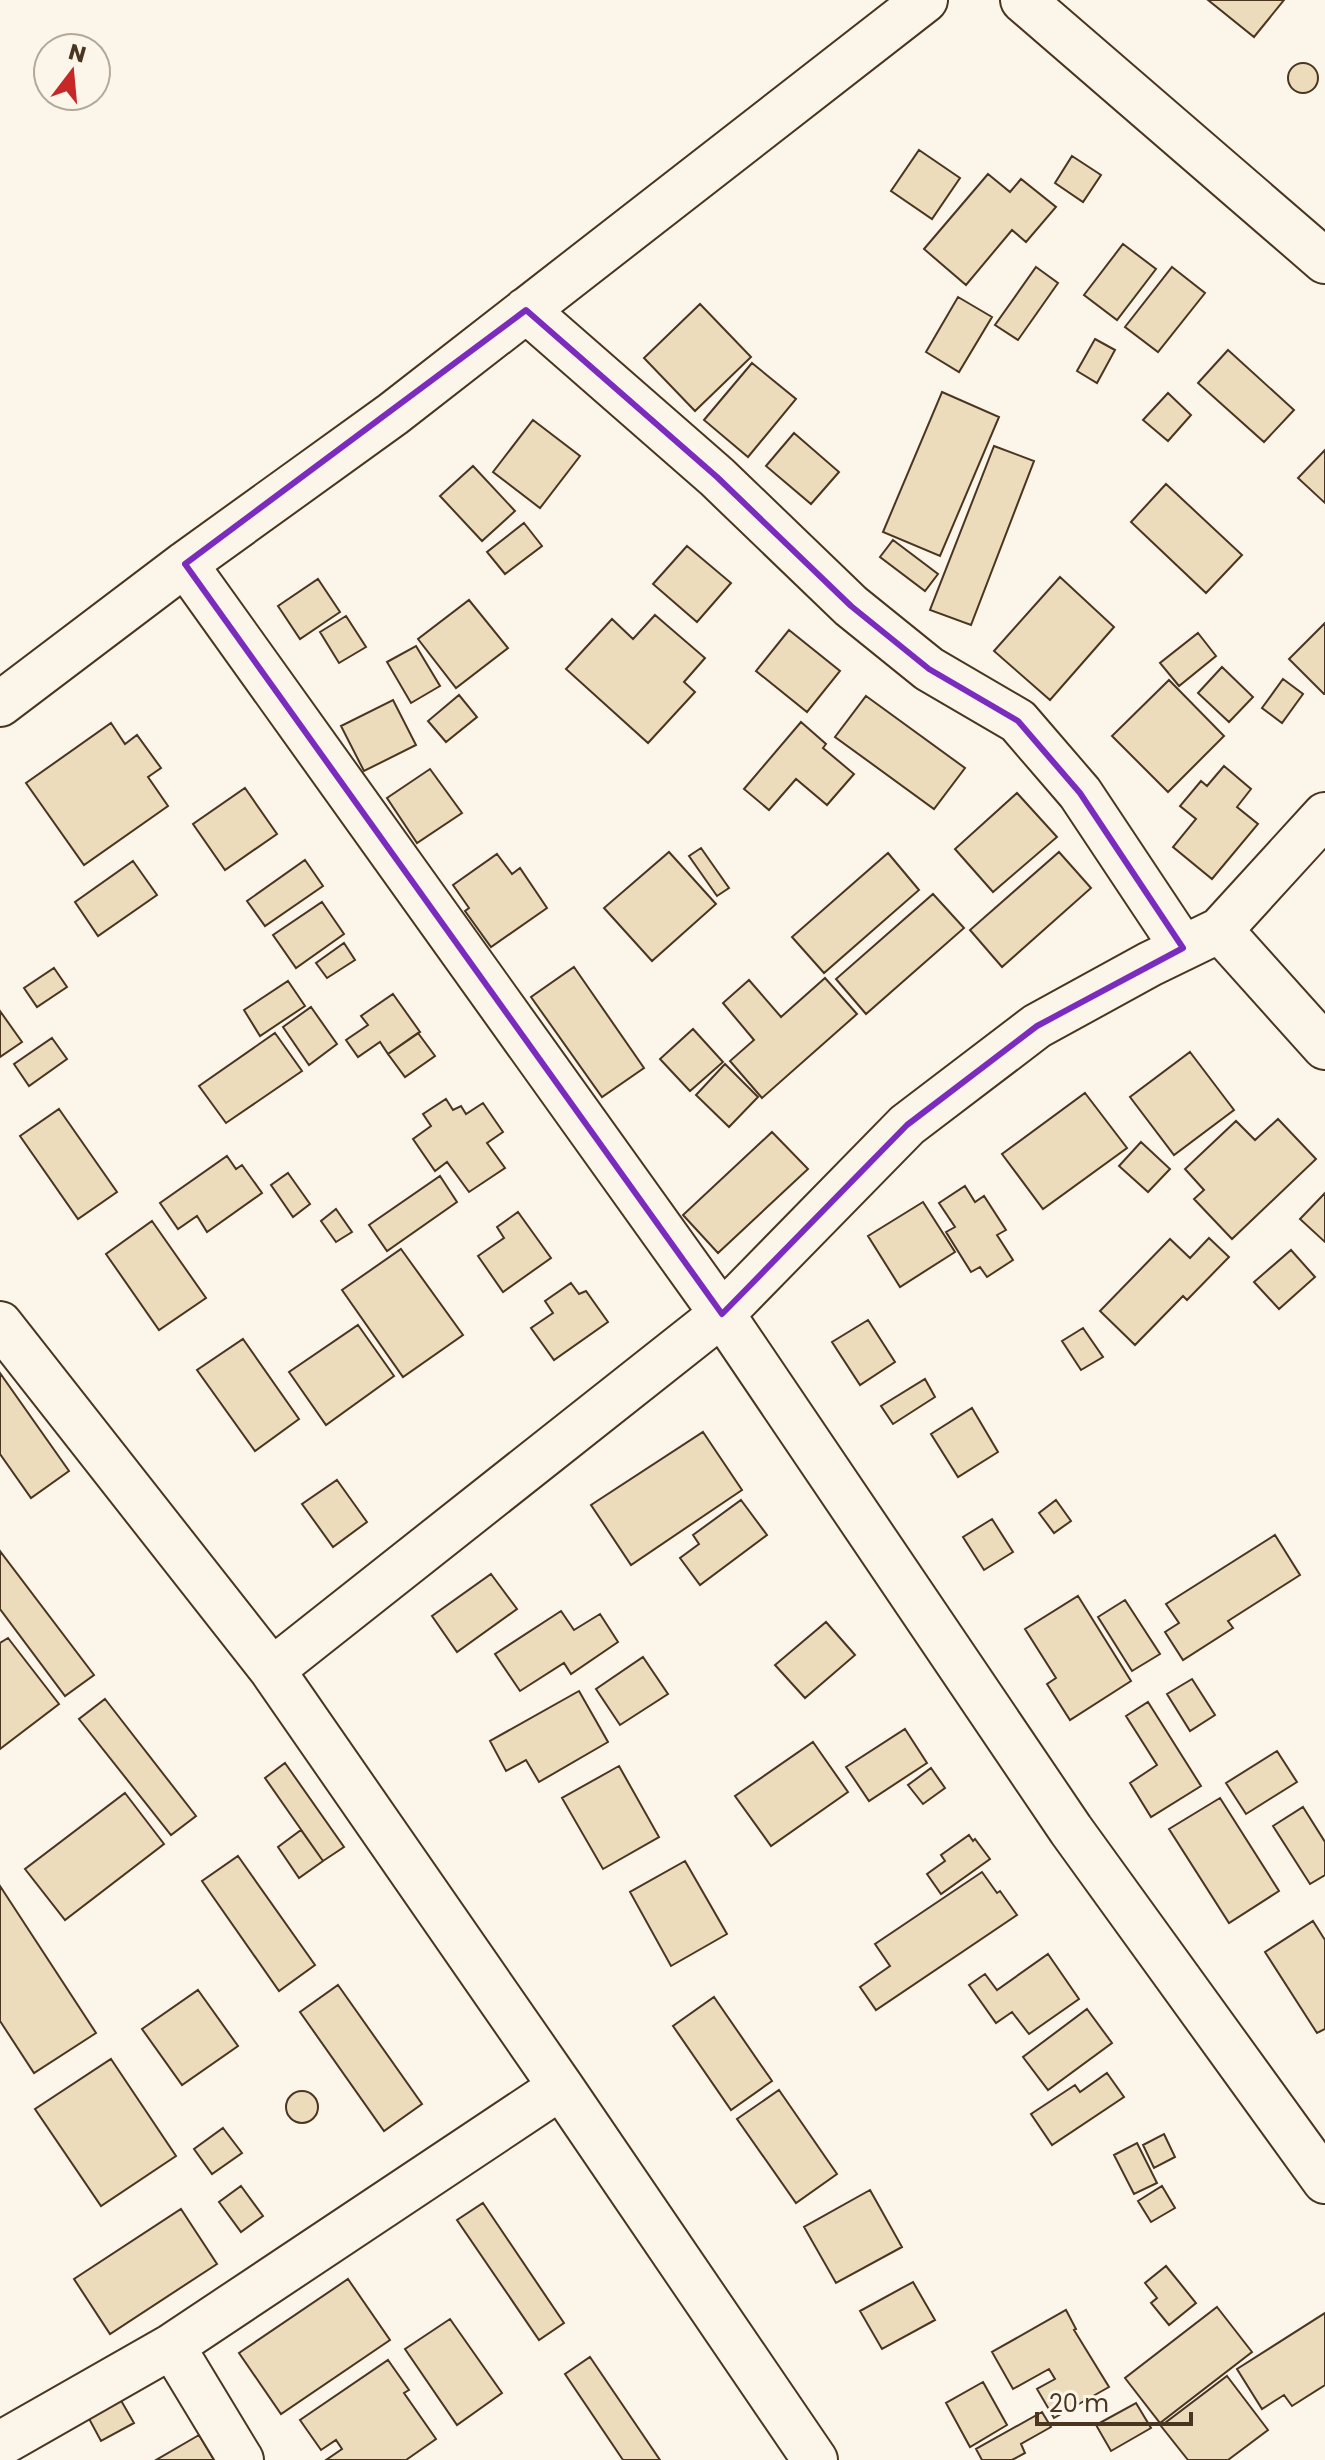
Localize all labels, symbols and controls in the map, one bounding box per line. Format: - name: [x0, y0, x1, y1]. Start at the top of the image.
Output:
- north arrow: [32, 32, 112, 112]
- text: N: [65, 36, 90, 70]
- scale bar: [1037, 2376, 1191, 2426]
- text: 20 m: [1049, 2387, 1109, 2420]

